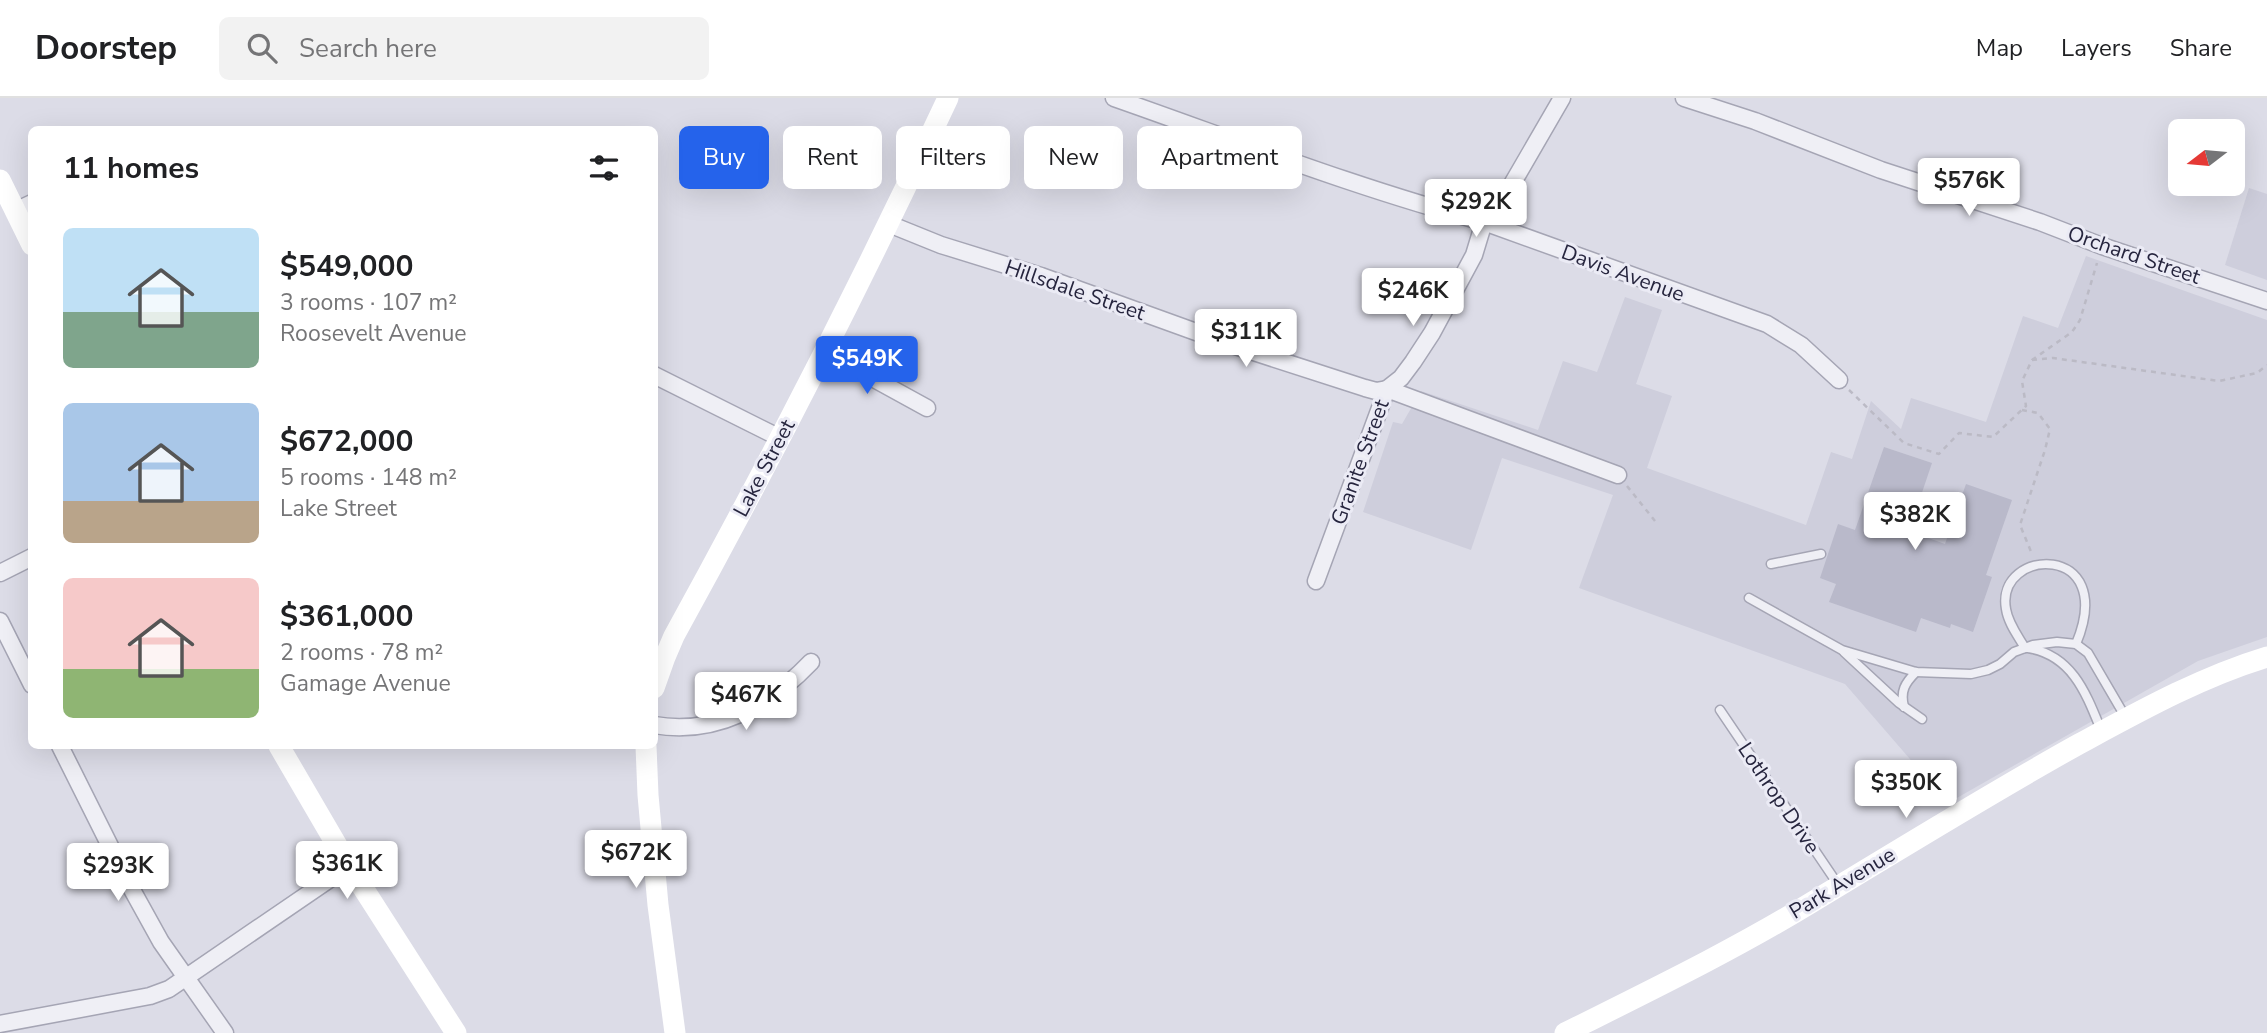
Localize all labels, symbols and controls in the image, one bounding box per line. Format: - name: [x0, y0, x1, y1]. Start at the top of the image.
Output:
- search box: [219, 17, 709, 80]
- text: Doorstep: [35, 26, 177, 71]
- icon: search: [243, 29, 281, 67]
- text: Search here: [299, 31, 437, 66]
- text: Map: [1976, 32, 2023, 64]
- text: Layers: [2061, 32, 2132, 64]
- text: Share: [2170, 32, 2232, 64]
- north arrow: [2168, 119, 2245, 196]
- map controls: [2168, 119, 2245, 196]
- chip: Buy: [679, 126, 769, 189]
- chip: Rent: [783, 126, 882, 189]
- chip: Filters: [896, 126, 1010, 189]
- chip: New: [1024, 126, 1123, 189]
- chip: Apartment: [1137, 126, 1302, 189]
- text: 11 homes: [63, 148, 199, 189]
- icon: filters: [585, 149, 623, 187]
- pin: $576K: [1920, 158, 2018, 218]
- text: $576K: [1934, 165, 2004, 196]
- pin: $292K: [1427, 180, 1525, 239]
- text: $292K: [1441, 186, 1511, 217]
- street label: Orchard Street: [2064, 219, 2205, 291]
- street label: Davis Avenue: [1557, 238, 1689, 308]
- text: $549,000: [280, 246, 413, 287]
- street label: Hillsdale Street: [1001, 253, 1149, 327]
- icon: home: [119, 256, 203, 340]
- pin: $246K: [1364, 268, 1462, 328]
- text: $246K: [1378, 275, 1448, 306]
- text: 3 rooms · 107 m²: [280, 287, 457, 318]
- pin: $311K: [1197, 310, 1295, 369]
- text: $311K: [1211, 316, 1281, 347]
- text: Roosevelt Avenue: [280, 318, 467, 349]
- pin: $549K: [818, 336, 916, 396]
- text: $549K: [832, 343, 902, 374]
- street label: Granite Street: [1324, 395, 1396, 529]
- street label: Lake Street: [727, 414, 802, 522]
- text: $672,000: [280, 421, 413, 462]
- icon: home: [119, 431, 203, 515]
- text: 5 rooms · 148 m²: [280, 462, 457, 493]
- pin: $382K: [1866, 492, 1964, 552]
- text: Lake Street: [280, 493, 397, 524]
- text: $382K: [1880, 499, 1950, 530]
- text: $361,000: [280, 596, 413, 637]
- icon: home: [119, 606, 203, 690]
- text: 2 rooms · 78 m²: [280, 637, 443, 668]
- text: Gamage Avenue: [280, 668, 451, 699]
- pin: $467K: [697, 672, 795, 732]
- text: $467K: [711, 679, 781, 710]
- street label: Lothrop Drive: [1731, 737, 1827, 859]
- pin: $350K: [1857, 760, 1955, 820]
- text: $350K: [1871, 767, 1941, 798]
- pin: $672K: [587, 830, 685, 890]
- text: $672K: [601, 837, 671, 868]
- street label: Park Avenue: [1784, 840, 1900, 926]
- pin: $361K: [298, 842, 396, 901]
- pin: $293K: [69, 844, 167, 903]
- text: $361K: [312, 848, 382, 879]
- text: $293K: [83, 850, 153, 881]

